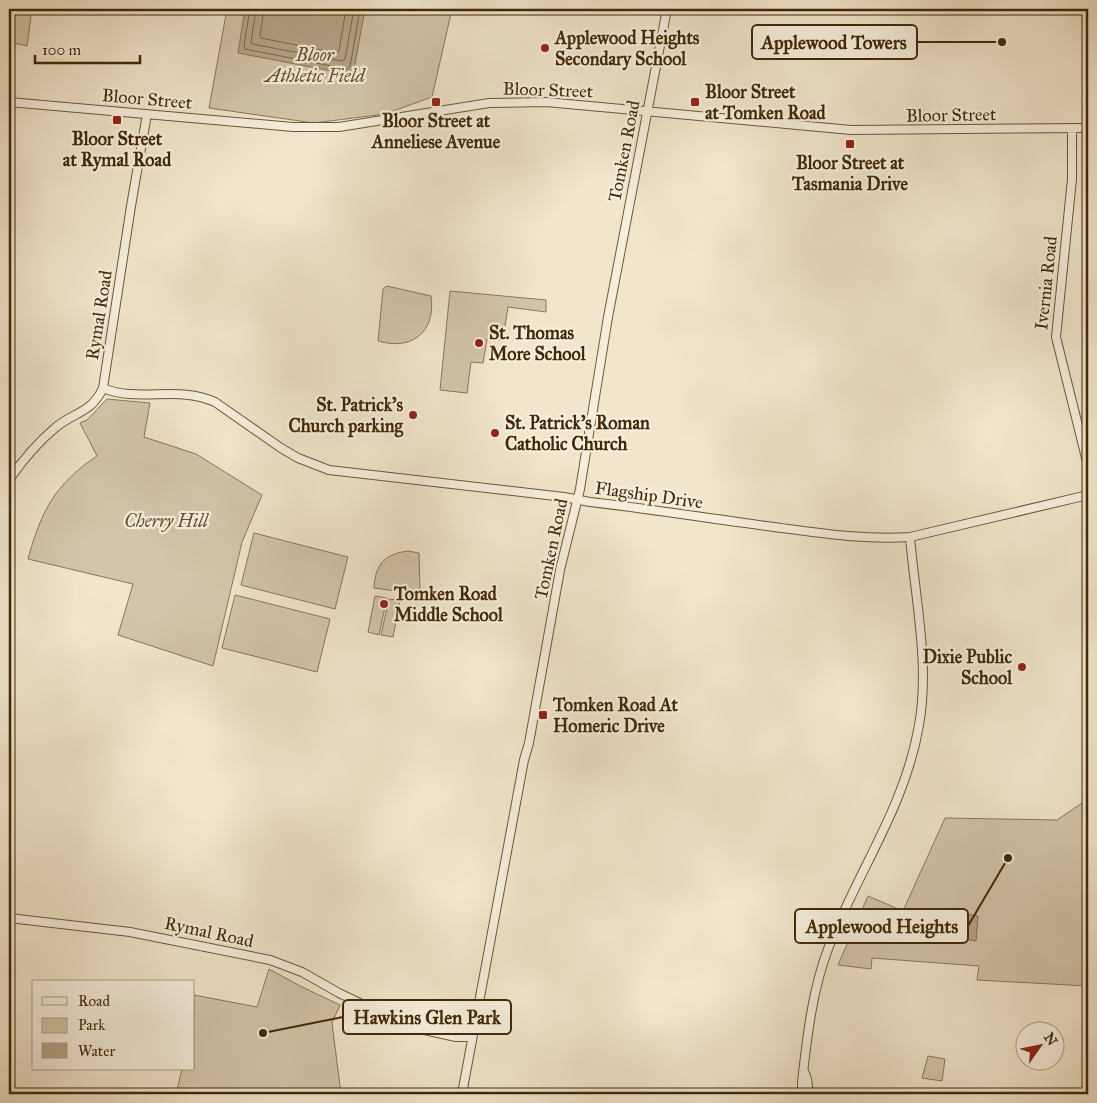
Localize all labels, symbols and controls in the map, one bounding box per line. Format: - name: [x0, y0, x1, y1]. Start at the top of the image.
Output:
- callout: Applewood Towers: [752, 25, 917, 59]
- place label: Applewood Heights Secondary School: [554, 27, 700, 71]
- text: Applewood Towers: [759, 31, 907, 55]
- scale bar: [35, 32, 140, 64]
- text: 100 m: [42, 41, 82, 59]
- marker: Applewood Heights Secondary School: [539, 42, 551, 54]
- park label: Bloor Athletic Field: [263, 44, 366, 87]
- street label: Bloor Street: [502, 77, 594, 103]
- place label: Bloor Street at Tomken Road: [705, 81, 827, 124]
- street label: Bloor Street: [101, 84, 194, 114]
- marker: Bloor Street at Anneliese Avenue: [430, 96, 442, 108]
- marker: Bloor Street at Tomken Road: [689, 96, 701, 108]
- street label: Tomken Road: [603, 98, 645, 204]
- street label: Bloor Street: [906, 103, 997, 127]
- place label: Bloor Street at Anneliese Avenue: [371, 110, 501, 153]
- marker: Bloor Street at Rymal Road: [111, 114, 123, 126]
- place label: Bloor Street at Rymal Road: [63, 128, 172, 172]
- marker: Bloor Street at Tasmania Drive: [844, 138, 856, 150]
- place label: Bloor Street at Tasmania Drive: [791, 152, 908, 195]
- street label: Ivernia Road: [1030, 235, 1062, 331]
- street label: Rymal Road: [81, 269, 117, 361]
- place label: St. Thomas More School: [489, 322, 587, 365]
- marker: St. Thomas More School: [473, 337, 485, 349]
- place label: St. Patrick's Church parking: [288, 394, 404, 438]
- marker: St. Patrick's Church parking: [407, 409, 419, 421]
- place label: St. Patrick's Roman Catholic Church: [505, 412, 650, 455]
- marker: St. Patrick's Roman Catholic Church: [489, 427, 501, 439]
- street label: Flagship Drive: [594, 477, 704, 514]
- street label: Tomken Road: [530, 496, 572, 602]
- park label: Cherry Hill: [124, 510, 210, 532]
- place label: Tomken Road Middle School: [393, 583, 504, 626]
- marker: Tomken Road Middle School: [378, 598, 390, 610]
- place label: Dixie Public School: [923, 646, 1013, 689]
- marker: Dixie Public School: [1016, 661, 1028, 673]
- place label: Tomken Road At Homeric Drive: [552, 694, 679, 737]
- marker: Tomken Road At Homeric Drive: [537, 709, 549, 721]
- callout: Applewood Heights: [795, 909, 968, 943]
- street label: Rymal Road: [162, 912, 256, 952]
- text: Applewood Heights: [804, 915, 958, 939]
- legend: [32, 980, 195, 1070]
- text: Road: [78, 992, 110, 1010]
- callout: Hawkins Glen Park: [343, 1000, 511, 1034]
- text: Hawkins Glen Park: [353, 1006, 502, 1029]
- text: Park: [78, 1016, 105, 1034]
- north arrow: [1014, 1020, 1064, 1070]
- text: N: [1040, 1030, 1061, 1049]
- text: Water: [78, 1042, 115, 1060]

